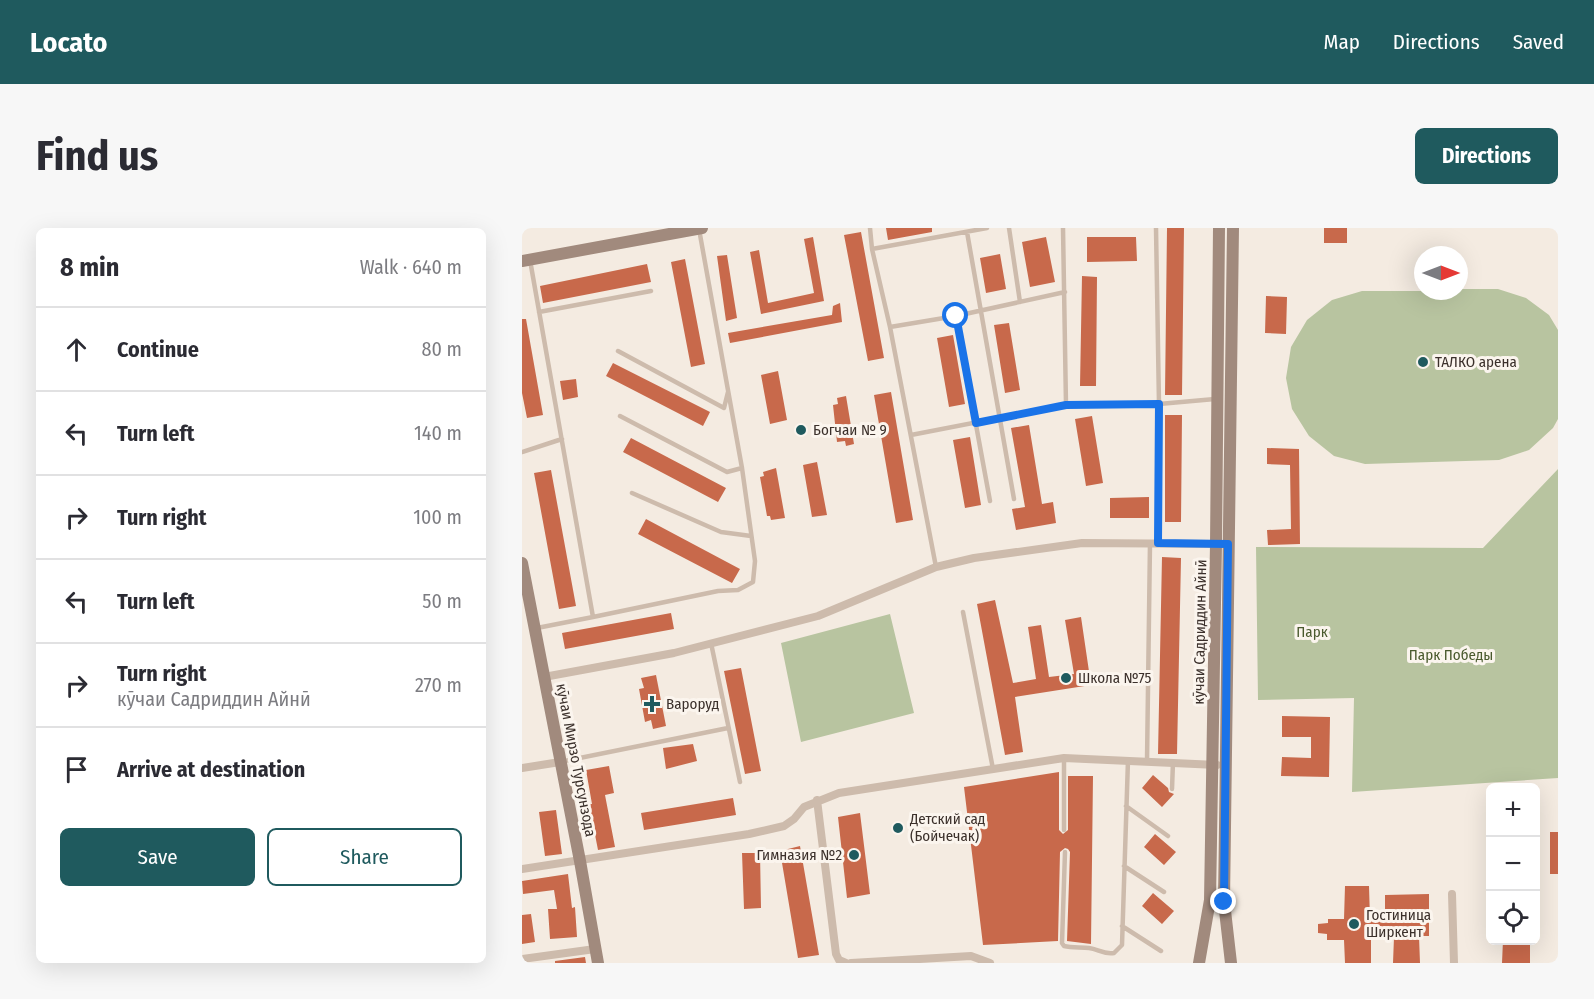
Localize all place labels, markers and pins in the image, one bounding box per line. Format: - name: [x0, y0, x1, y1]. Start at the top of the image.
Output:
- place label: ТАЛКО арена: [1435, 353, 1517, 371]
- marker: ТАЛКО арена: [1416, 355, 1430, 369]
- place label: Богчаи № 9: [813, 421, 887, 439]
- marker: Богчаи № 9: [794, 423, 808, 437]
- place label: Школа №75: [1078, 669, 1151, 687]
- marker: Школа №75: [1059, 671, 1073, 685]
- marker: Вароруд: [643, 695, 661, 713]
- place label: Вароруд: [666, 695, 719, 713]
- place label: Детский сад (Бойчечак): [909, 810, 985, 845]
- marker: Детский сад (Бойчечак): [891, 821, 905, 835]
- place label: Гимназия №2: [756, 846, 842, 864]
- marker: Гимназия №2: [847, 848, 861, 862]
- place label: Гостиница Ширкент: [1366, 906, 1431, 941]
- marker: Гостиница Ширкент: [1347, 917, 1361, 931]

